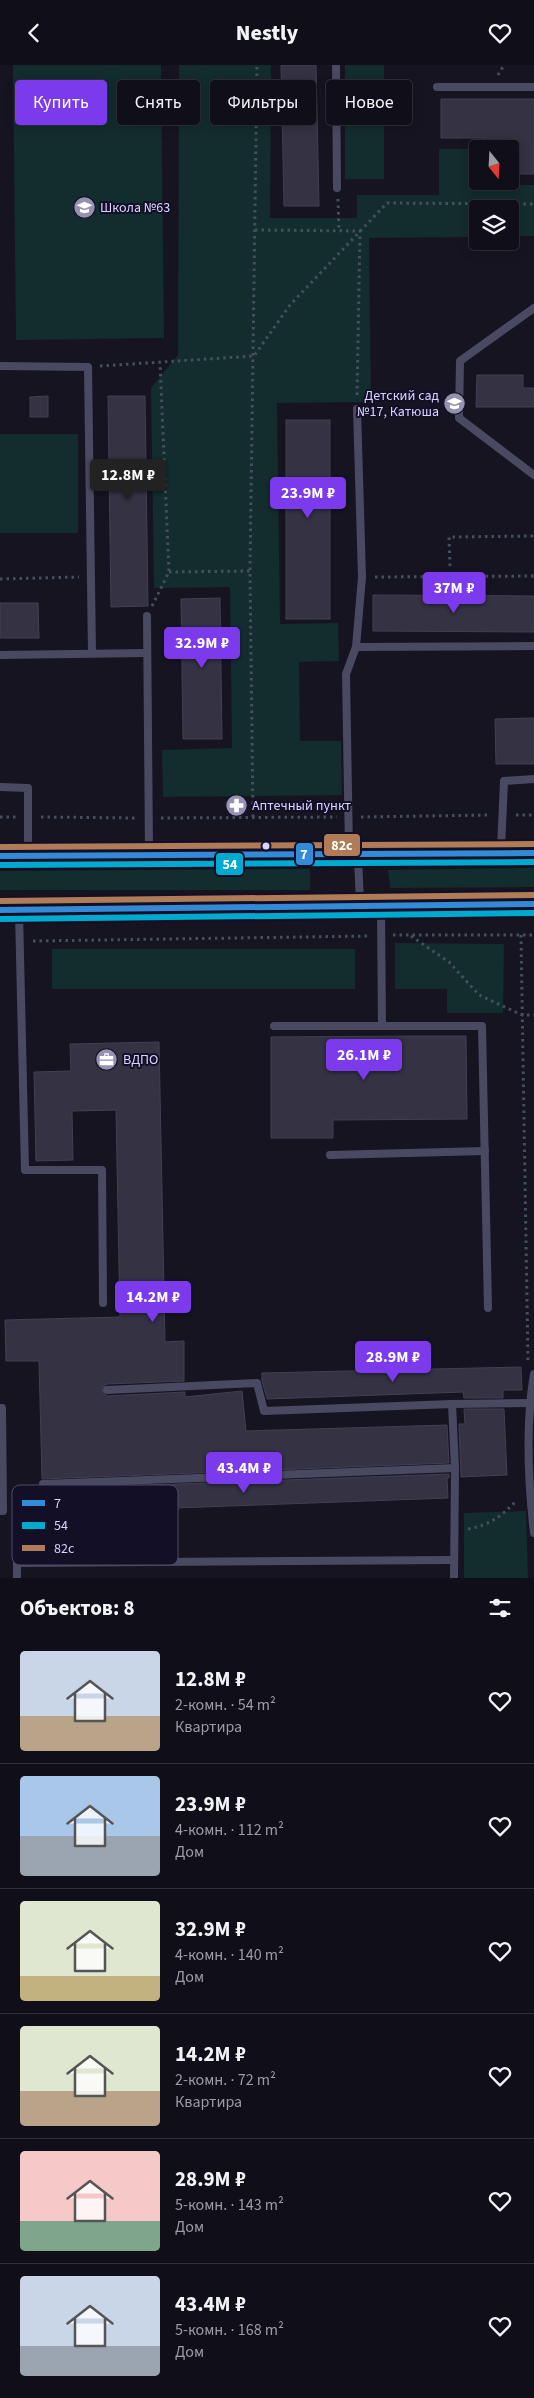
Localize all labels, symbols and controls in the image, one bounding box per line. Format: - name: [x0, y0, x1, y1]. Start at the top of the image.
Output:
- text: Nestly: [236, 17, 298, 49]
- icon: back: [20, 19, 48, 47]
- icon: heart: [486, 19, 514, 47]
- chip: Купить: [15, 80, 107, 125]
- chip: Снять: [117, 80, 200, 125]
- chip: Фильтры: [210, 80, 316, 125]
- chip: Новое: [326, 80, 412, 125]
- north arrow: [469, 140, 519, 190]
- map controls: [469, 140, 519, 250]
- school or university icon: Школа №63: [72, 196, 96, 220]
- place label: Школа №63: [100, 198, 170, 218]
- button: layers: [469, 200, 519, 250]
- place label: Детский сад №17, Катюша: [357, 386, 440, 422]
- school or university icon: Детский сад №17, Катюша: [443, 392, 467, 416]
- pin: 12.8M ₽: [82, 459, 174, 501]
- text: 12.8M ₽: [101, 464, 155, 486]
- pin: 23.9M ₽: [262, 477, 354, 519]
- text: 23.9M ₽: [281, 482, 335, 504]
- pin: 37M ₽: [419, 571, 489, 614]
- text: 37M ₽: [434, 577, 474, 599]
- pin: 32.9M ₽: [156, 627, 248, 669]
- text: 32.9M ₽: [175, 632, 229, 654]
- pharmacy icon: Аптечный пункт: [224, 794, 248, 818]
- place label: Аптечный пункт: [252, 796, 352, 816]
- line badge: 82с: [323, 833, 361, 857]
- text: 82с: [331, 836, 353, 856]
- unlabelled marker: [261, 841, 271, 851]
- line badge: 7: [295, 842, 314, 866]
- text: 7: [300, 845, 308, 865]
- line badge: 54: [215, 852, 244, 876]
- text: 54: [223, 855, 238, 875]
- pin: 26.1M ₽: [318, 1039, 410, 1081]
- text: 26.1M ₽: [337, 1044, 391, 1066]
- office icon: ВДПО: [95, 1048, 119, 1072]
- place label: ВДПО: [123, 1050, 158, 1070]
- pin: 14.2M ₽: [107, 1281, 199, 1323]
- text: 14.2M ₽: [126, 1286, 180, 1308]
- pin: 28.9M ₽: [347, 1341, 439, 1383]
- text: 28.9M ₽: [366, 1346, 420, 1368]
- pin: 43.4M ₽: [198, 1451, 290, 1494]
- text: 43.4M ₽: [217, 1457, 271, 1479]
- legend: [12, 1485, 178, 1565]
- text: 7: [54, 1494, 61, 1514]
- text: 54: [54, 1516, 68, 1536]
- text: 82с: [54, 1539, 75, 1559]
- text: Объектов: 8: [20, 1593, 135, 1623]
- icon: filters: [486, 1594, 514, 1622]
- text: 12.8M ₽: [175, 1664, 246, 1694]
- icon: home: [60, 1671, 120, 1731]
- icon: heart: [486, 1687, 514, 1715]
- text: 2-комн. · 54 m²: [175, 1694, 276, 1716]
- text: Квартира: [175, 1716, 242, 1738]
- text: 23.9M ₽: [175, 1789, 246, 1819]
- icon: home: [60, 1796, 120, 1856]
- icon: heart: [486, 1812, 514, 1840]
- text: 4-комн. · 112 m²: [175, 1819, 284, 1841]
- text: Дом: [175, 1841, 204, 1863]
- text: 32.9M ₽: [175, 1914, 246, 1944]
- icon: home: [60, 1921, 120, 1981]
- icon: heart: [486, 1937, 514, 1965]
- text: 4-комн. · 140 m²: [175, 1944, 284, 1966]
- text: Дом: [175, 1966, 204, 1988]
- text: 14.2M ₽: [175, 2039, 246, 2069]
- icon: home: [60, 2046, 120, 2106]
- icon: heart: [486, 2062, 514, 2090]
- text: 2-комн. · 72 m²: [175, 2069, 276, 2091]
- text: Квартира: [175, 2091, 242, 2113]
- text: 28.9M ₽: [175, 2164, 246, 2194]
- icon: home: [60, 2171, 120, 2231]
- icon: heart: [486, 2187, 514, 2215]
- text: 5-комн. · 143 m²: [175, 2194, 284, 2216]
- text: Дом: [175, 2216, 204, 2238]
- text: 43.4M ₽: [175, 2289, 246, 2319]
- icon: home: [60, 2296, 120, 2356]
- icon: heart: [486, 2312, 514, 2340]
- text: 5-комн. · 168 m²: [175, 2319, 284, 2341]
- text: Дом: [175, 2341, 204, 2363]

